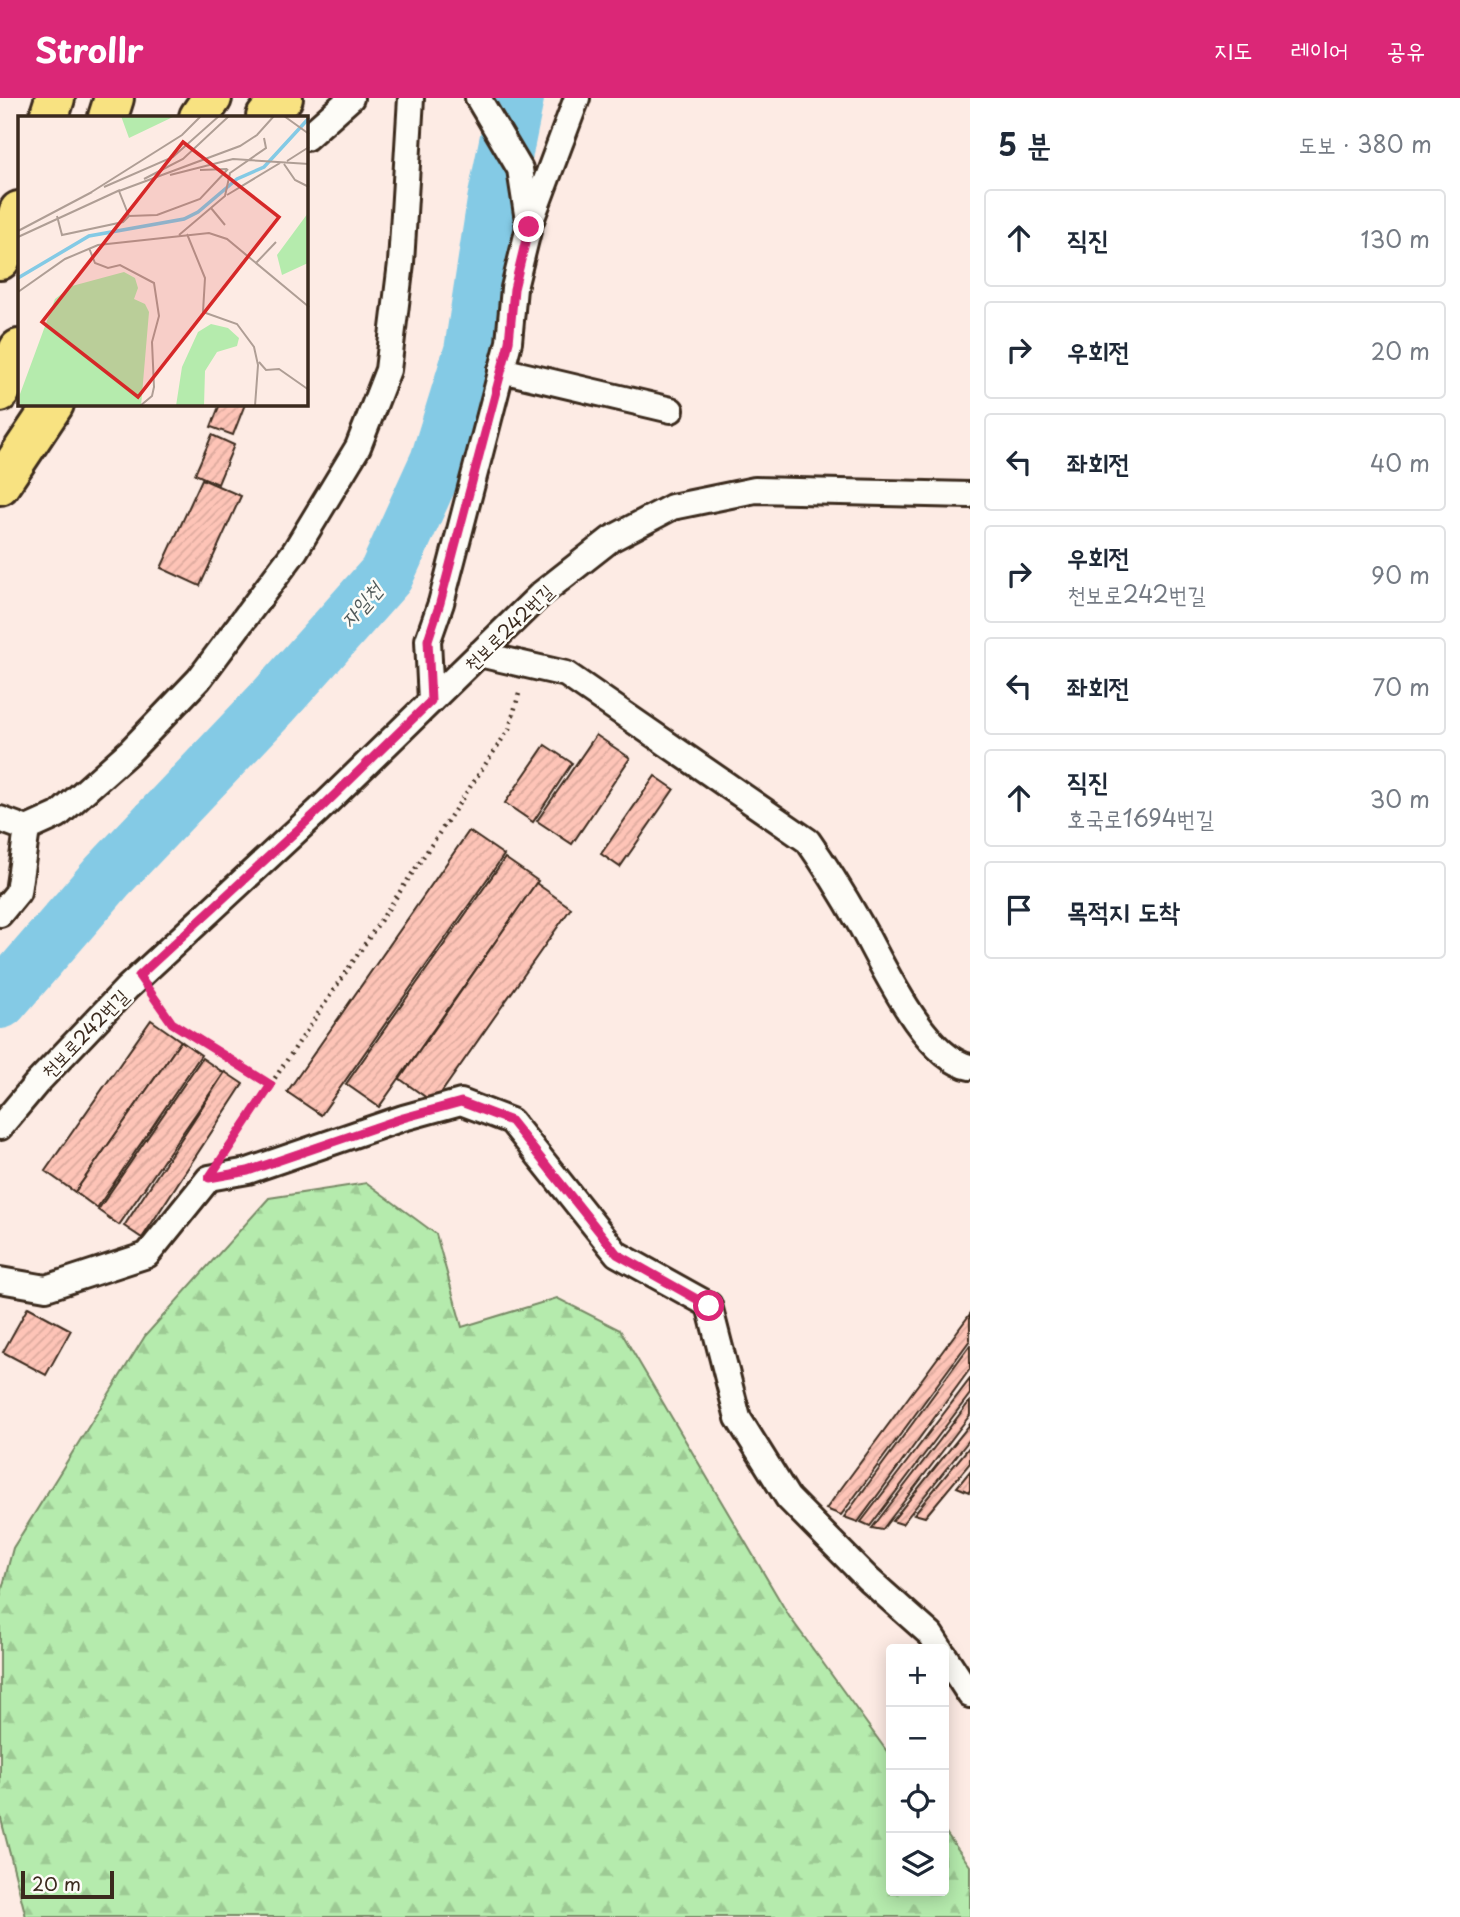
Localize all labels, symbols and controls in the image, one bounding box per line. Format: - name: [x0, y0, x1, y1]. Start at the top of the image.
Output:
- text: Strollr: [35, 24, 144, 74]
- text: 지도: [1214, 31, 1252, 67]
- text: 레이어: [1290, 31, 1348, 67]
- text: 공유: [1386, 31, 1425, 67]
- inset map: [18, 116, 308, 406]
- text: 5 분: [998, 121, 1051, 166]
- text: 도보 · 380 m: [1299, 126, 1432, 161]
- route end: [513, 211, 544, 242]
- icon: ahead: [1000, 219, 1038, 257]
- text: 직진: [1067, 219, 1109, 258]
- text: 130 m: [1360, 221, 1430, 256]
- icon: right: [1000, 331, 1038, 369]
- text: 우회전: [1067, 331, 1130, 370]
- text: 20 m: [1371, 333, 1430, 368]
- icon: left: [1000, 443, 1038, 481]
- text: 좌회전: [1067, 443, 1130, 482]
- text: 40 m: [1370, 445, 1430, 480]
- text: 우회전: [1067, 537, 1130, 576]
- icon: right: [1000, 555, 1038, 593]
- text: 90 m: [1371, 557, 1430, 592]
- water label: 자일천: [331, 573, 390, 634]
- text: 천보로242번길: [1067, 576, 1206, 611]
- street label: 천보로242번길: [457, 577, 559, 677]
- icon: left: [1000, 667, 1038, 705]
- text: 좌회전: [1067, 667, 1130, 706]
- text: 70 m: [1372, 669, 1430, 704]
- text: 직진: [1067, 761, 1109, 800]
- icon: ahead: [1000, 779, 1038, 817]
- text: 30 m: [1369, 781, 1430, 816]
- text: 호국로1694번길: [1067, 800, 1214, 835]
- icon: arrive: [1000, 891, 1038, 929]
- text: 목적지 도착: [1067, 891, 1180, 930]
- street label: 천보로242번길: [34, 982, 134, 1084]
- route start: [693, 1290, 724, 1321]
- map controls: [886, 1644, 949, 1896]
- button: +: [886, 1644, 949, 1707]
- button: −: [886, 1707, 949, 1770]
- button: locate: [886, 1770, 949, 1833]
- button: layers: [886, 1833, 949, 1896]
- scale bar: [21, 1868, 114, 1900]
- text: 20 m: [32, 1869, 81, 1897]

